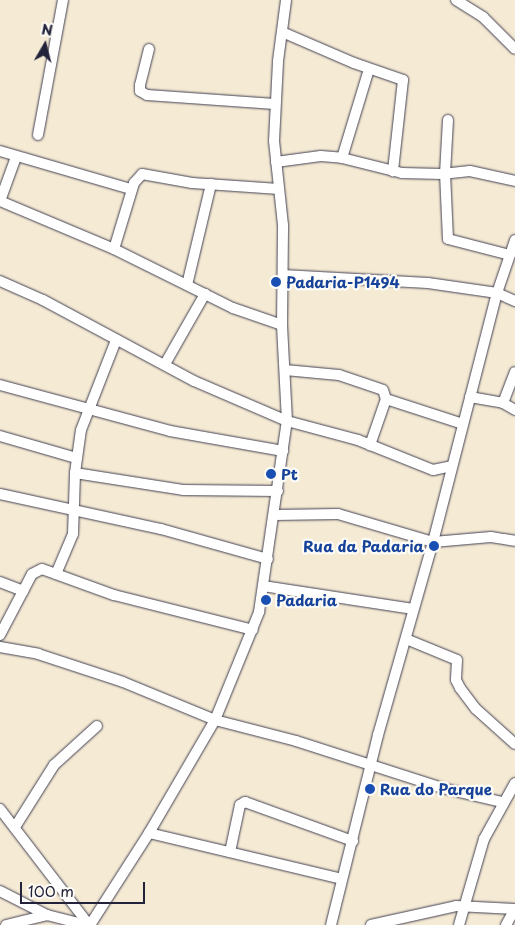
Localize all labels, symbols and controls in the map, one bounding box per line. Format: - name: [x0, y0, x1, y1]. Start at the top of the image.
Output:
- text: N: [40, 18, 54, 41]
- north arrow: [20, 20, 70, 70]
- place label: Padaria-P1494: [286, 273, 400, 291]
- marker: Padaria-P1494: [270, 276, 282, 288]
- place label: Pt: [281, 465, 298, 483]
- marker: Pt: [265, 468, 277, 480]
- place label: Rua da Padaria: [303, 537, 424, 555]
- marker: Rua da Padaria: [428, 540, 440, 552]
- place label: Padaria: [276, 591, 337, 609]
- marker: Padaria: [260, 594, 272, 606]
- place label: Rua do Parque: [380, 780, 491, 798]
- marker: Rua do Parque: [364, 783, 376, 795]
- scale bar: [22, 872, 148, 904]
- text: 100 m: [28, 879, 74, 902]

